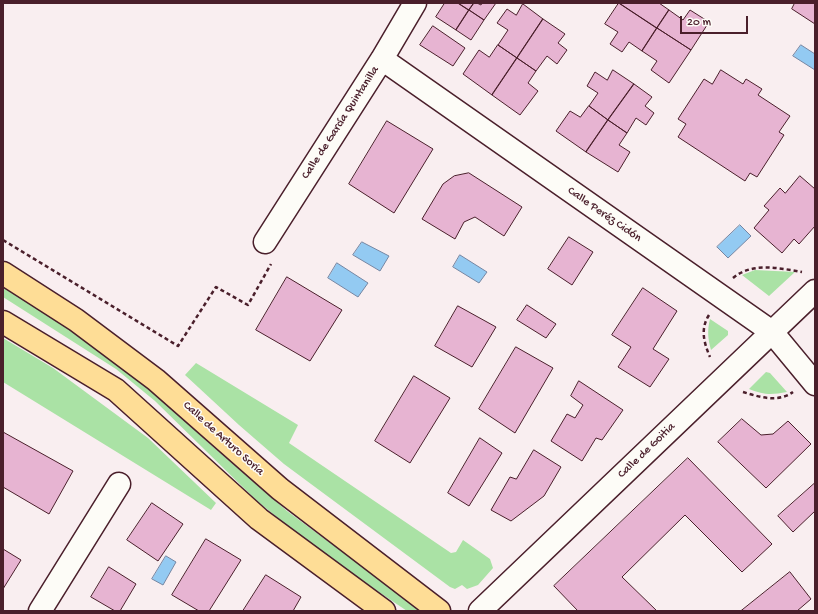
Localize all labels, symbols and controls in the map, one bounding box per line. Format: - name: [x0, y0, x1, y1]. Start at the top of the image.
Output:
- scale bar: [682, 8, 750, 34]
- text: 20 m: [687, 16, 711, 30]
- street label: Calle de García Quintanilla: [299, 64, 383, 182]
- street label: Calle Peréz Cidón: [564, 184, 644, 246]
- street label: Calle de Arturo Soria: [180, 399, 266, 479]
- street label: Calle de Goitia: [615, 420, 679, 482]

